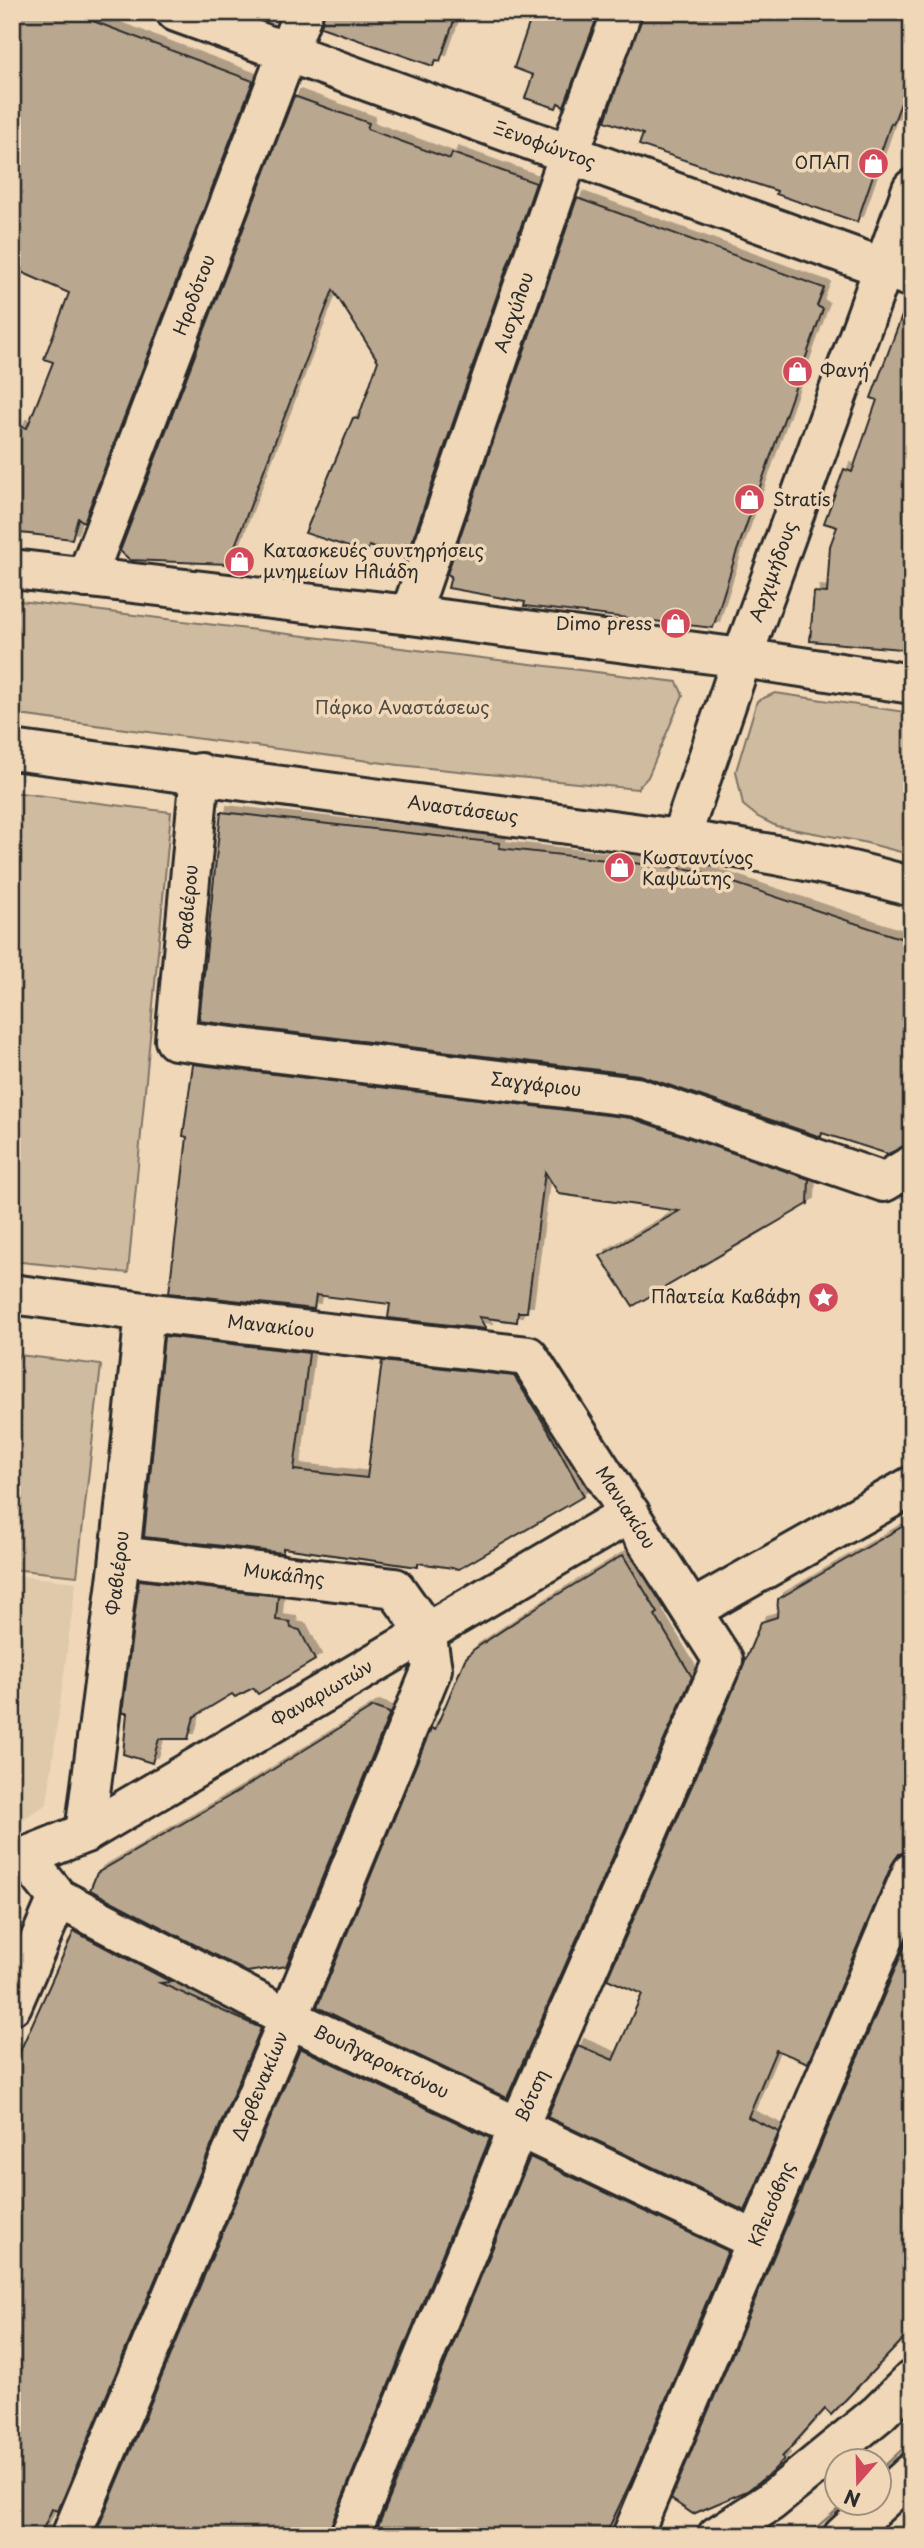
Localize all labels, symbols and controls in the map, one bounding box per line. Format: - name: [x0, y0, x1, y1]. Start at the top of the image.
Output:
- street label: Ξενοφώντος: [490, 113, 600, 175]
- shop icon: ΟΠΑΠ: [856, 146, 890, 180]
- place label: ΟΠΑΠ: [795, 148, 850, 175]
- street label: Ηροδότου: [165, 250, 221, 339]
- street label: Αισχύλου: [486, 268, 539, 356]
- shop icon: Φανή: [780, 354, 814, 388]
- place label: Φανή: [820, 356, 869, 383]
- shop icon: Stratis: [733, 483, 767, 517]
- place label: Stratis: [773, 485, 830, 512]
- street label: Αρχιμήδους: [741, 517, 802, 625]
- place label: Κατασκευές συντηρήσεις μνημείων Ηλιάδη: [263, 536, 484, 584]
- shop icon: Κατασκευές συντηρήσεις μνημείων Ηλιάδη: [223, 544, 257, 578]
- shop icon: Dimo press: [658, 607, 692, 641]
- place label: Dimo press: [556, 609, 652, 636]
- park label: Πάρκο Αναστάσεως: [315, 693, 489, 720]
- street label: Αναστάσεως: [406, 787, 520, 829]
- place label: Κωσταντίνος Καψιώτης: [642, 843, 754, 891]
- shop icon: Κωσταντίνος Καψιώτης: [602, 851, 636, 885]
- street label: Φαβιέρου: [169, 863, 204, 950]
- street label: Σαγγάριου: [489, 1064, 583, 1102]
- place icon: Πλατεία Καβάφη: [807, 1280, 841, 1314]
- place label: Πλατεία Καβάφη: [651, 1282, 801, 1309]
- street label: Μανακίου: [226, 1307, 316, 1343]
- street label: Μανιακίου: [590, 1460, 663, 1554]
- street label: Φαβιέρου: [98, 1529, 135, 1617]
- street label: Μυκάλης: [242, 1555, 326, 1592]
- street label: Φαναριωτών: [265, 1652, 378, 1733]
- street label: Βουλγαροκτόνου: [310, 2017, 454, 2104]
- street label: Δερβενακίων: [224, 2027, 294, 2145]
- street label: Βότση: [507, 2065, 554, 2126]
- street label: Κλεισόβης: [741, 2157, 800, 2250]
- north arrow: [822, 2446, 892, 2516]
- text: N: [840, 2483, 864, 2515]

